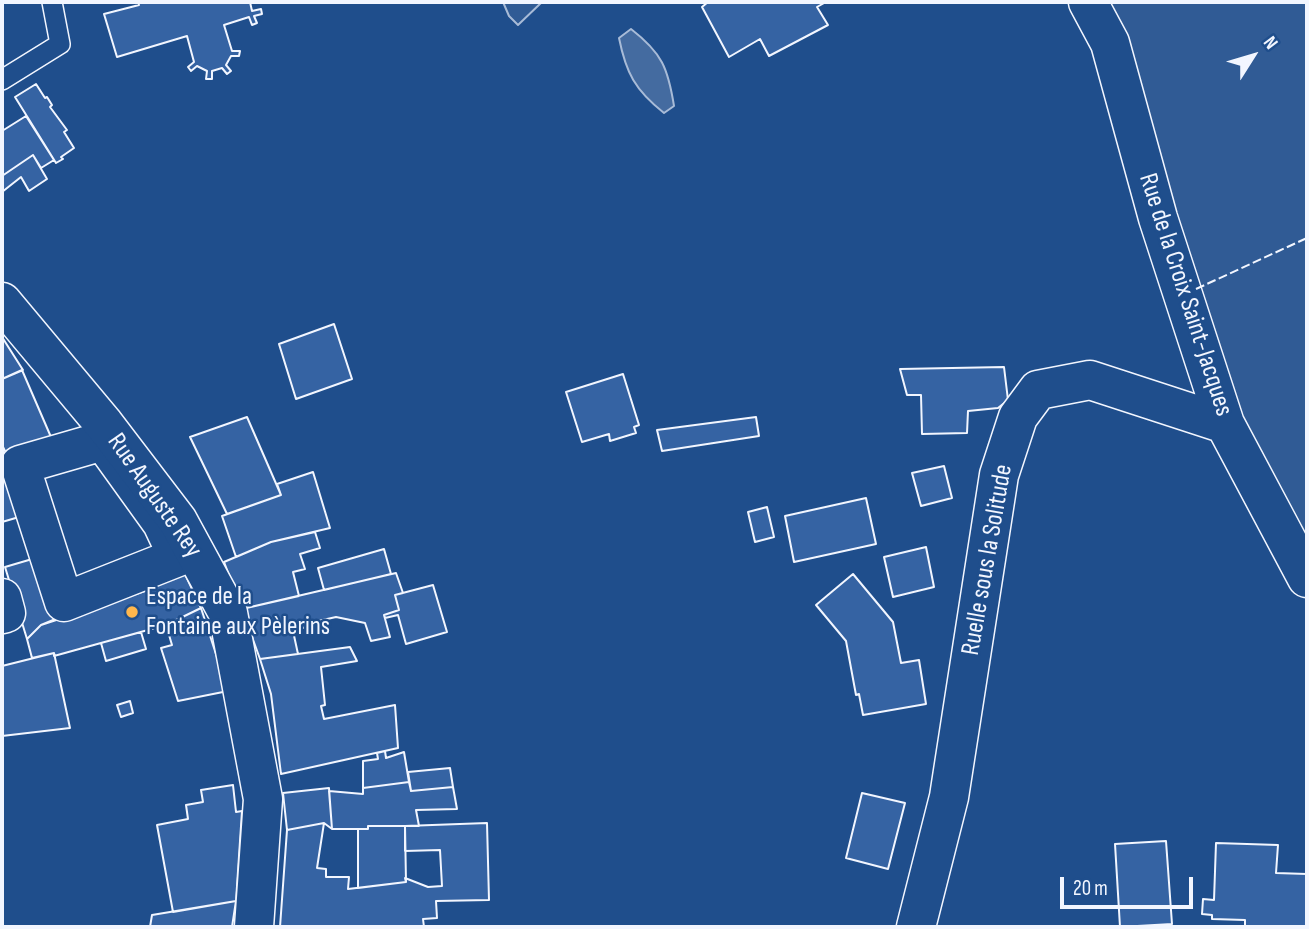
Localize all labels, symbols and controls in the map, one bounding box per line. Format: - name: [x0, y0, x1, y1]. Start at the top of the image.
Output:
- north arrow: [1218, 21, 1288, 91]
- text: N: [1258, 32, 1282, 54]
- street label: Rue de la Croix Saint-Jacques: [1131, 170, 1239, 420]
- street label: Rue Auguste Rey: [100, 428, 208, 564]
- street label: Ruelle sous la Solitude: [956, 462, 1020, 658]
- place label: Espace de la Fontaine aux Pèlerins: [146, 581, 330, 642]
- marker: Espace de la Fontaine aux Pèlerins: [124, 604, 140, 620]
- scale bar: [1064, 862, 1197, 906]
- text: 20 m: [1073, 876, 1108, 901]

